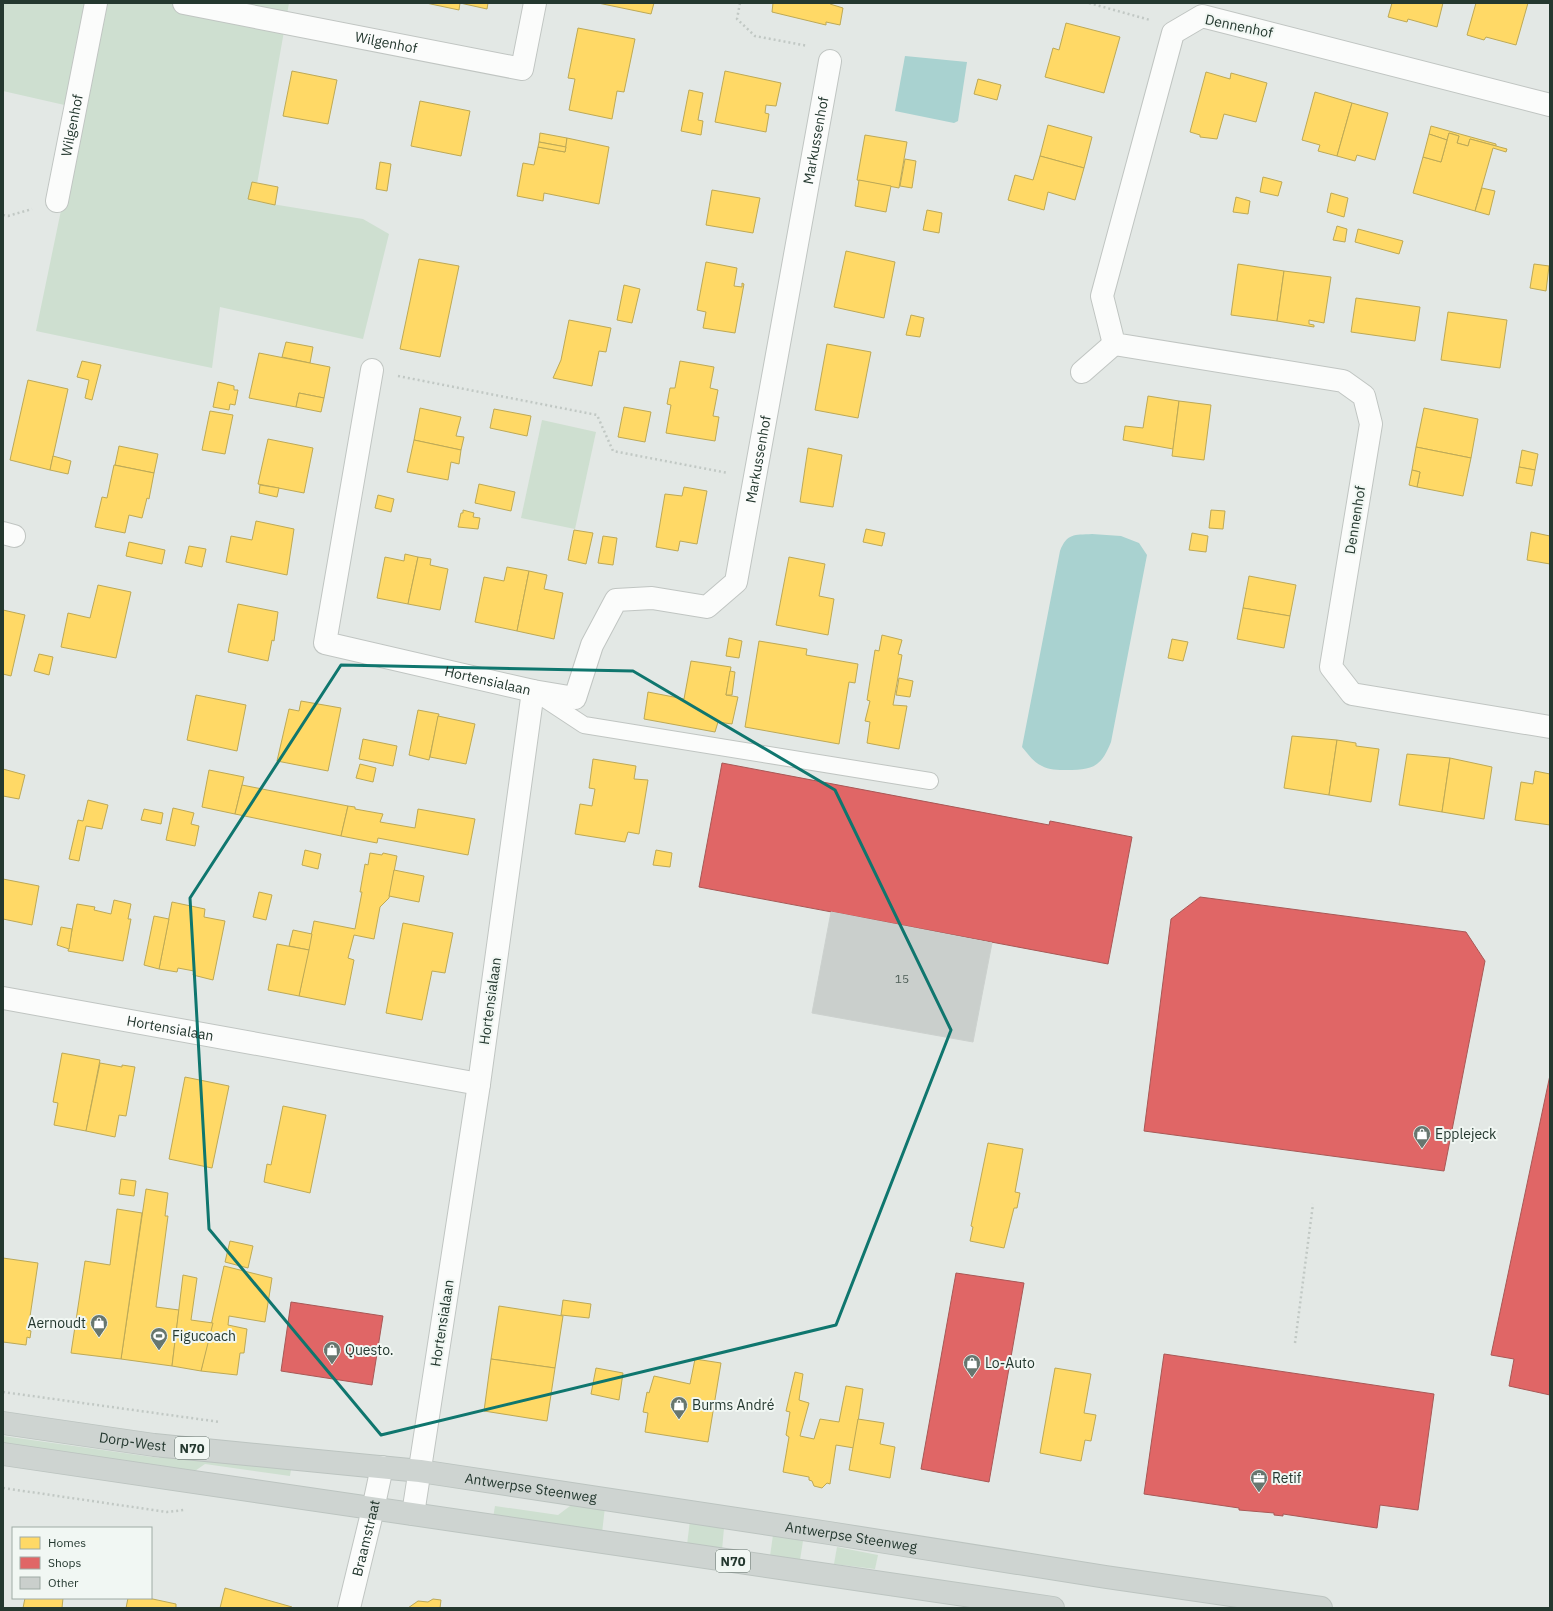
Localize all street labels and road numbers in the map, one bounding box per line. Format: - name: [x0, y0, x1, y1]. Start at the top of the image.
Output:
- street label: Dennenhof: [1203, 10, 1275, 42]
- street label: Wilgenhof: [354, 28, 419, 57]
- street label: Wilgenhof: [57, 92, 87, 158]
- street label: Markussenhof: [799, 95, 832, 186]
- street label: Markussenhof: [741, 414, 775, 505]
- street label: Dennenhof: [1341, 484, 1369, 555]
- street label: Hortensialaan: [443, 662, 533, 699]
- street label: Hortensialaan: [475, 956, 505, 1046]
- street label: Hortensialaan: [125, 1012, 215, 1045]
- street label: Hortensialaan: [426, 1278, 458, 1368]
- street label: Dorp-West: [98, 1428, 167, 1455]
- road number: N70: [175, 1437, 209, 1459]
- street label: Antwerpse Steenweg: [464, 1469, 599, 1507]
- street label: Braamstraat: [348, 1498, 384, 1578]
- street label: Antwerpse Steenweg: [784, 1517, 919, 1556]
- road number: N70: [716, 1550, 750, 1572]

